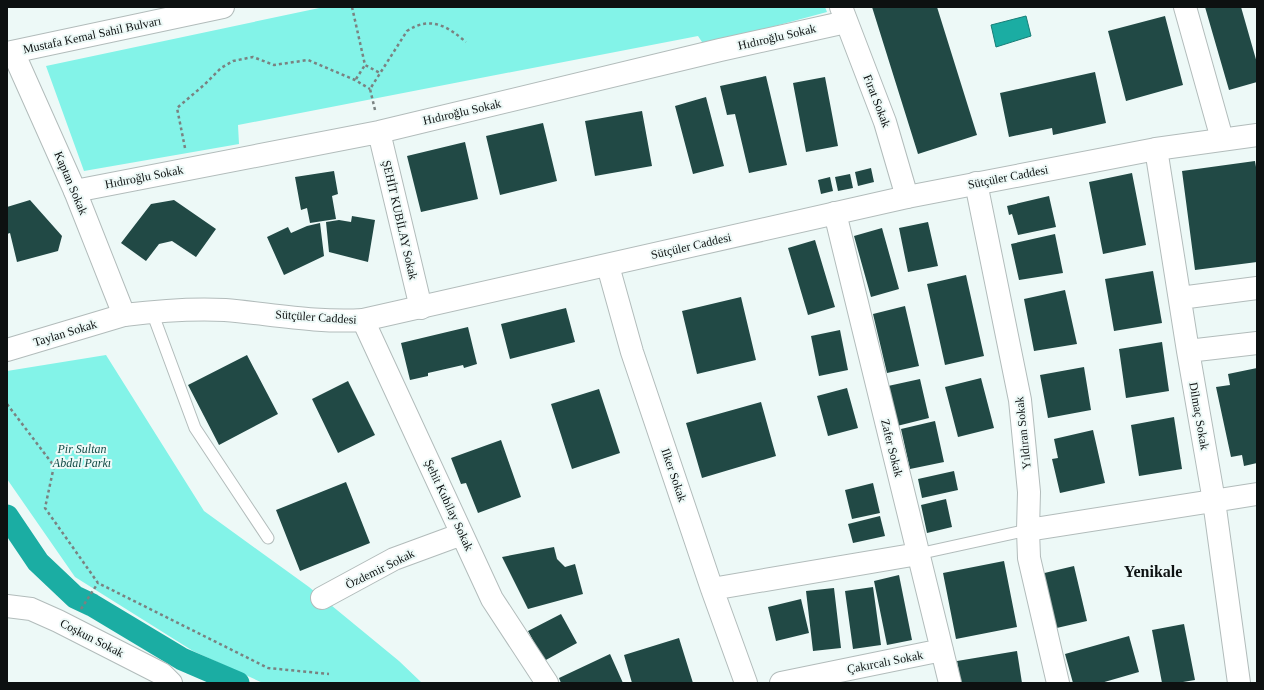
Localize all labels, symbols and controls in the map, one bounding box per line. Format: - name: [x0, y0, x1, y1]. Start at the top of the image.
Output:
- street label: Mustafa Kemal Sahil Bulvarı: [22, 13, 163, 57]
- street label: Hıdıroğlu Sokak: [737, 21, 817, 53]
- street label: Fırat Sokak: [860, 73, 894, 129]
- street label: Hıdıroğlu Sokak: [422, 96, 502, 128]
- street label: Kaptan Sokak: [51, 149, 91, 217]
- street label: ŞEHİT KUBİLAY Sokak: [379, 159, 421, 281]
- street label: Sütçüler Caddesi: [967, 162, 1050, 192]
- street label: Hıdıroğlu Sokak: [104, 163, 184, 191]
- street label: Sütçüler Caddesi: [650, 230, 733, 262]
- street label: Sütçüler Caddesi: [275, 307, 358, 327]
- street label: Taylan Sokak: [32, 317, 98, 349]
- street label: Dilmaç Sokak: [1186, 381, 1212, 451]
- street label: Yıldıran Sokak: [1012, 396, 1034, 470]
- street label: Zafer Sokak: [878, 418, 906, 478]
- park label: Pir Sultan Abdal Parkı: [52, 442, 111, 470]
- street label: Ilker Sokak: [658, 446, 690, 504]
- street label: Şehit Kubilay Sokak: [422, 457, 476, 553]
- street label: Özdemir Sokak: [343, 546, 417, 592]
- district label: Yenikale: [1124, 563, 1182, 580]
- street label: Coşkun Sokak: [58, 616, 126, 660]
- street label: Çakırcalı Sokak: [846, 648, 924, 676]

